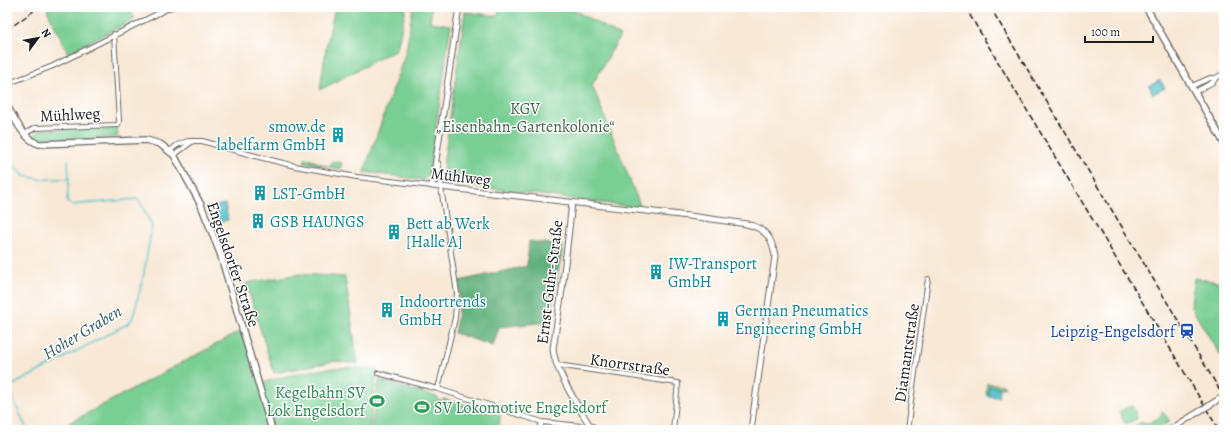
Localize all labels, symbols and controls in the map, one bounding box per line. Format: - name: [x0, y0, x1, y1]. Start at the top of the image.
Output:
- north arrow: [18, 18, 58, 58]
- scale bar: [1085, 18, 1153, 44]
- text: 100 m: [1091, 24, 1120, 40]
- text: N: [38, 26, 55, 40]
- park label: KGV „Eisenbahn-Gartenkolonie“: [436, 98, 614, 138]
- street label: Mühlweg: [39, 102, 101, 128]
- place label: smow.de labelfarm GmbH: [217, 116, 326, 156]
- building icon: smow.de labelfarm GmbH: [329, 126, 347, 144]
- street label: Mühlweg: [430, 162, 492, 192]
- place label: LST-GmbH: [272, 183, 346, 205]
- building icon: LST-GmbH: [251, 184, 269, 202]
- street label: Engelsdorfer Straße: [201, 199, 265, 330]
- place label: GSB HAUNGS: [270, 211, 365, 233]
- building icon: GSB HAUNGS: [249, 212, 267, 230]
- place label: Bett ab Werk [Halle A]: [406, 213, 490, 253]
- street label: Ernst-Guhr-Straße: [531, 219, 569, 345]
- building icon: Bett ab Werk [Halle A]: [385, 223, 403, 241]
- place label: IW-Transport GmbH: [668, 253, 757, 293]
- building icon: IW-Transport GmbH: [647, 263, 665, 281]
- place label: Indoortrends GmbH: [399, 291, 486, 331]
- water label: Hoher Graben: [38, 300, 126, 365]
- place label: German Pneumatics Engineering GmbH: [735, 300, 868, 340]
- building icon: Indoortrends GmbH: [378, 301, 396, 319]
- street label: Diamantstraße: [889, 302, 925, 404]
- building icon: German Pneumatics Engineering GmbH: [714, 310, 732, 328]
- place label: Leipzig-Engelsdorf: [1050, 321, 1178, 343]
- station icon: Leipzig-Engelsdorf: [1178, 322, 1196, 340]
- street label: Knorrstraße: [588, 348, 671, 382]
- place label: Kegelbahn SV Lok Engelsdorf: [267, 382, 368, 422]
- sports icon: Kegelbahn SV Lok Engelsdorf: [368, 392, 386, 410]
- place label: SV Lokomotive Engelsdorf: [434, 397, 609, 419]
- sports icon: SV Lokomotive Engelsdorf: [413, 398, 431, 416]

